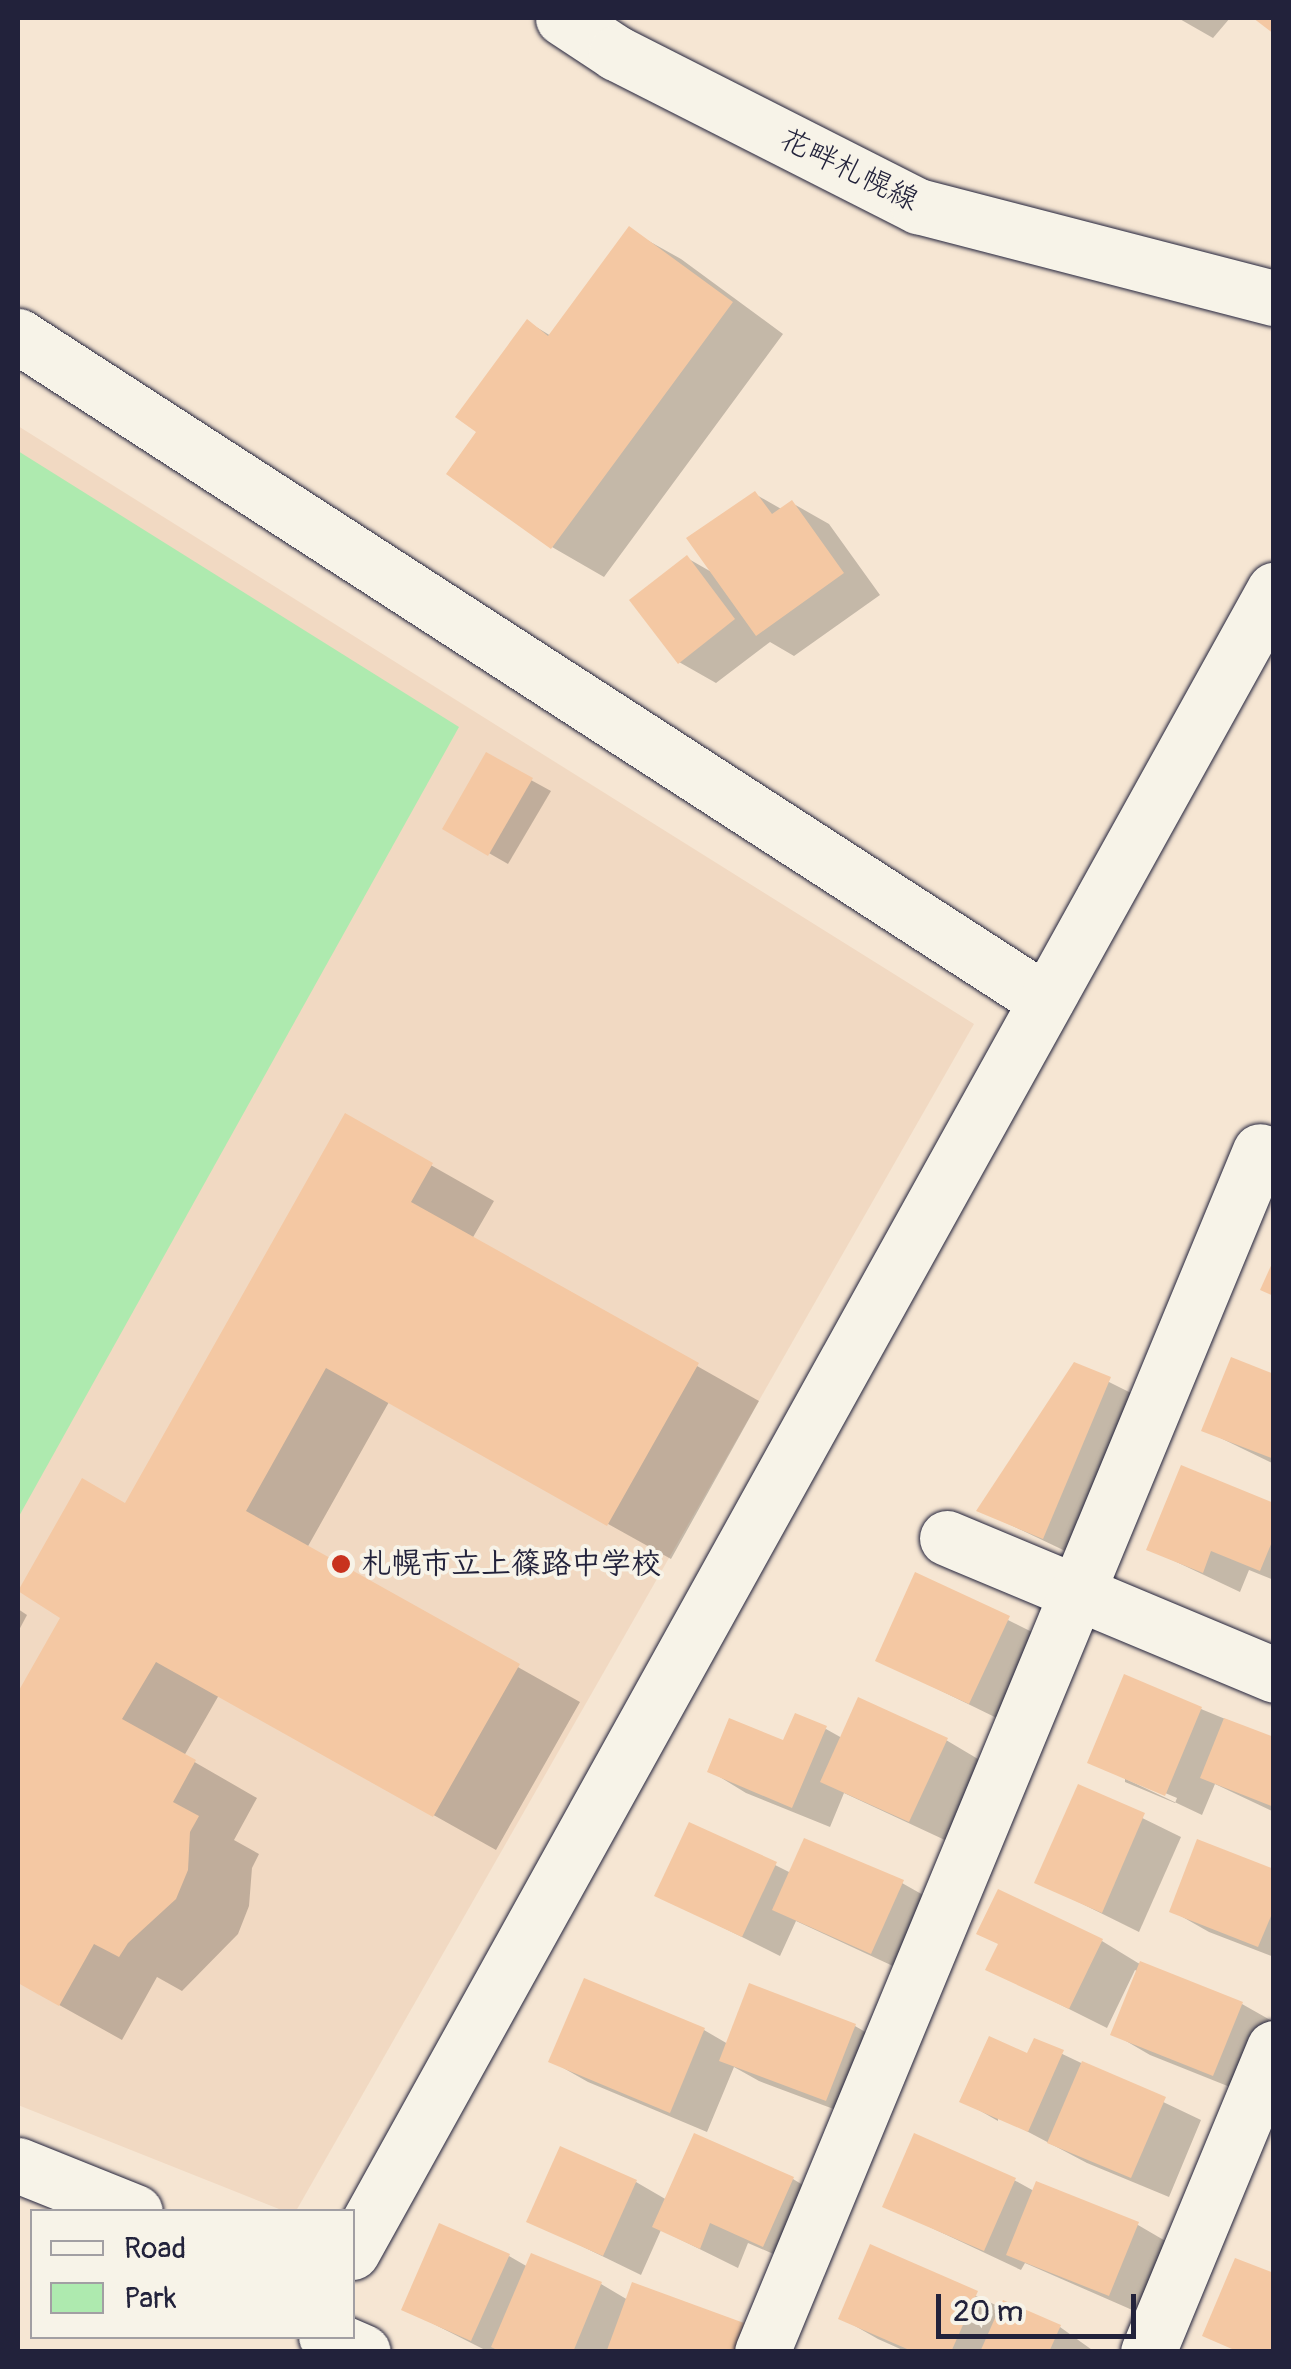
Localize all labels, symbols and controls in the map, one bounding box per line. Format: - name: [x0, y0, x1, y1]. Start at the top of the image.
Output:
- street label: 花畔札幌線: [774, 121, 924, 219]
- place label: 札幌市立上篠路中学校: [361, 1546, 661, 1582]
- marker: 札幌市立上篠路中学校: [330, 1553, 352, 1575]
- legend: [30, 2209, 355, 2339]
- text: Road: [124, 2230, 186, 2267]
- scale bar: [941, 2274, 1141, 2336]
- text: Park: [124, 2280, 177, 2317]
- text: 20 m: [953, 2293, 1023, 2330]

